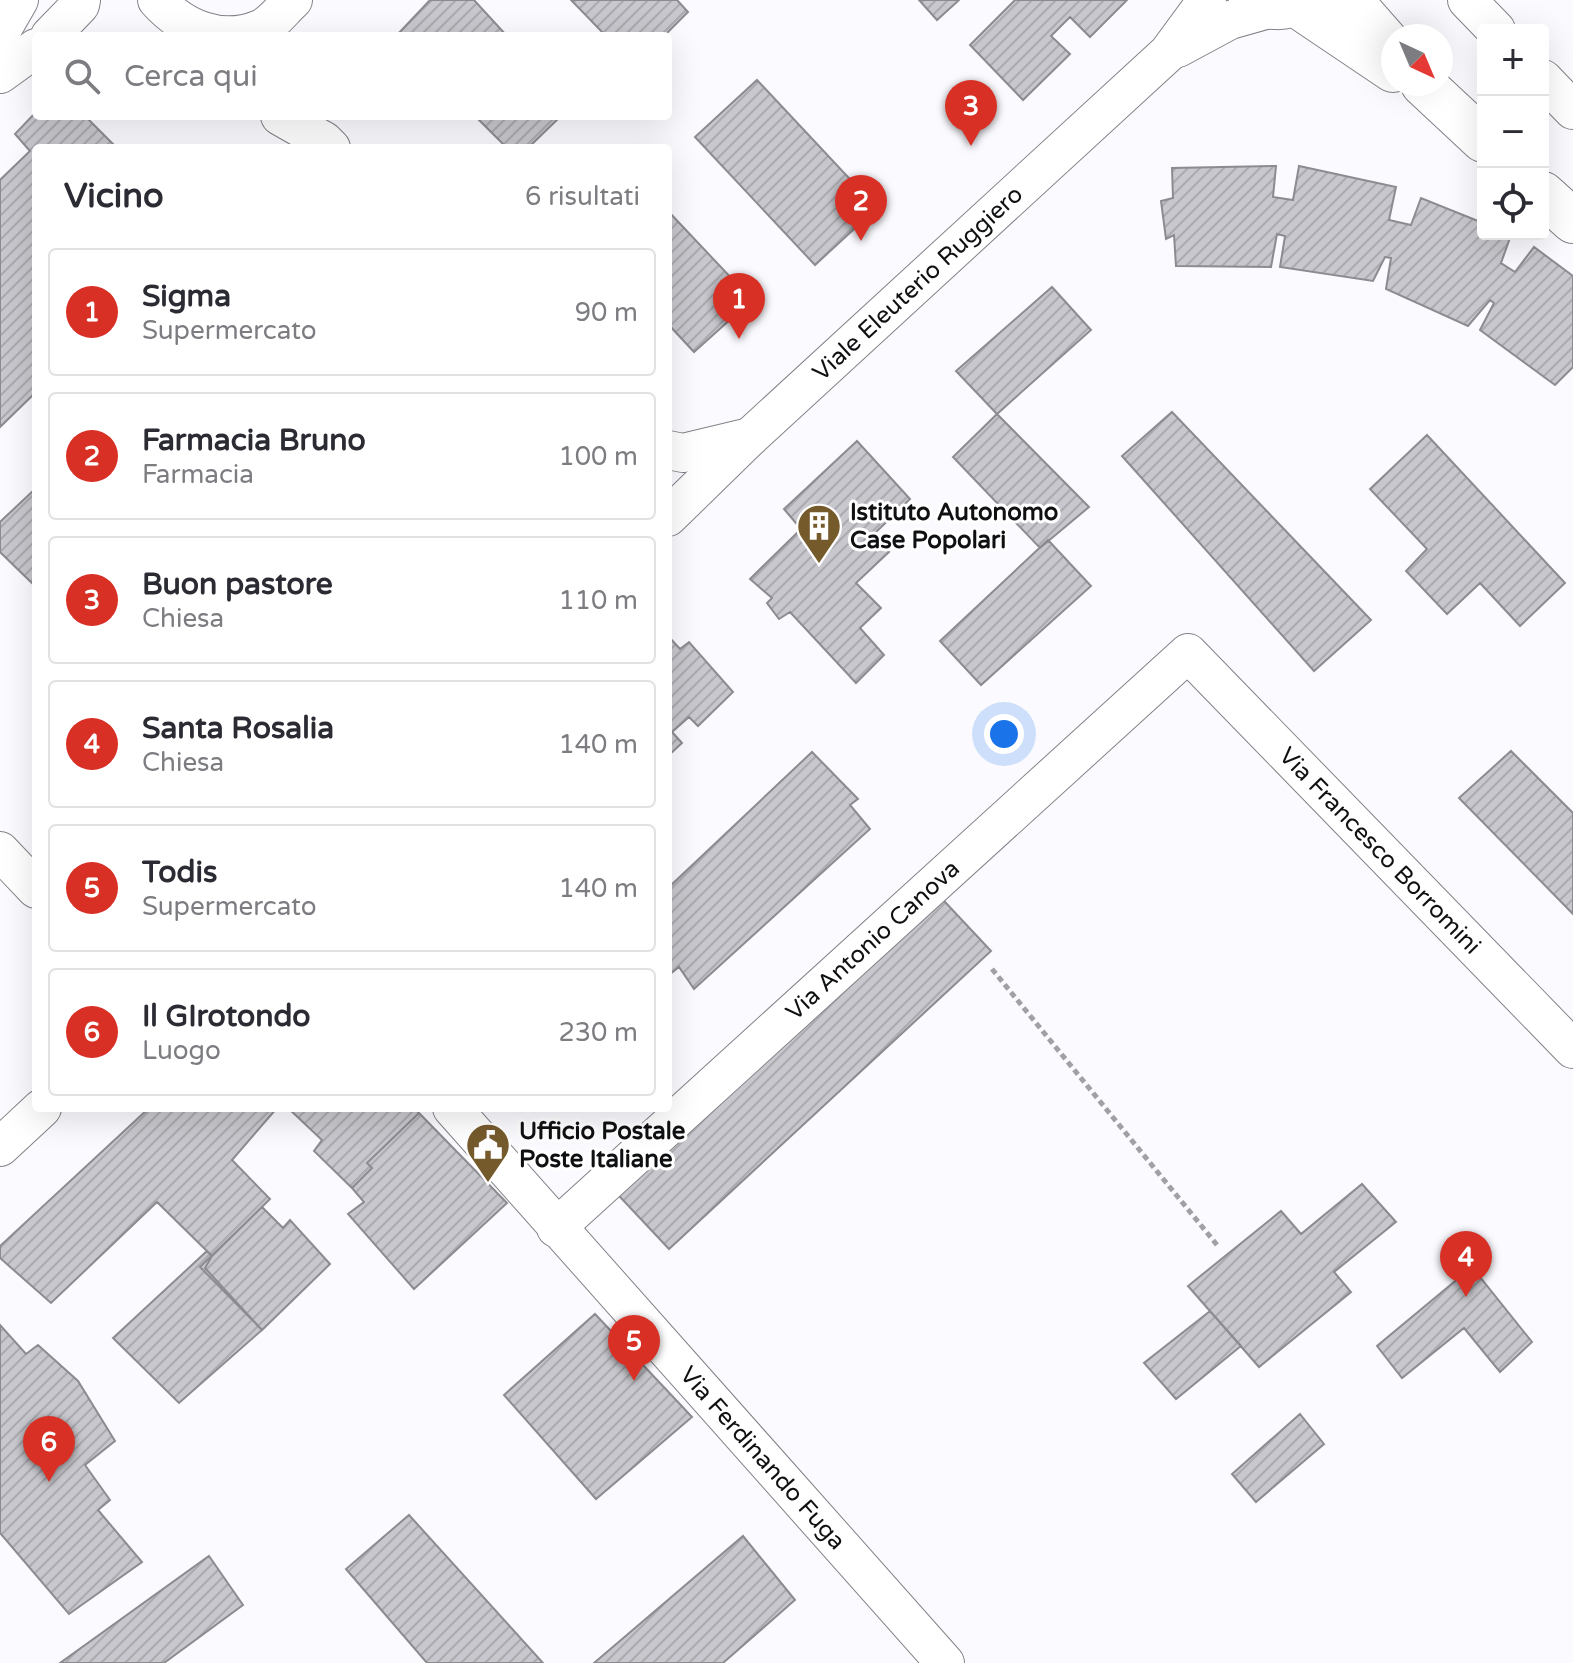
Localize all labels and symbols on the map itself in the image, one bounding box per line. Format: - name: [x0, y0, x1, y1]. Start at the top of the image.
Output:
- north arrow: [1381, 24, 1453, 96]
- pin: 3: [945, 80, 997, 146]
- pin: 2: [835, 175, 887, 241]
- street label: Viale Eleuterio Ruggiero: [807, 180, 1029, 387]
- pin: 1: [713, 273, 765, 339]
- place label: Istituto Autonomo Case Popolari: [850, 498, 1058, 555]
- building icon: Istituto Autonomo Case Popolari: [795, 502, 843, 565]
- your location: [984, 714, 1024, 754]
- street label: Via Francesco Borromini: [1273, 741, 1487, 960]
- street label: Via Antonio Canova: [780, 854, 966, 1027]
- place label: Ufficio Postale Poste Italiane: [519, 1117, 686, 1174]
- public building icon: Ufficio Postale Poste Italiane: [464, 1121, 512, 1184]
- pin: 4: [1440, 1231, 1492, 1297]
- pin: 5: [608, 1315, 660, 1381]
- street label: Via Ferdinando Fuga: [674, 1361, 851, 1556]
- pin: 6: [23, 1416, 75, 1482]

